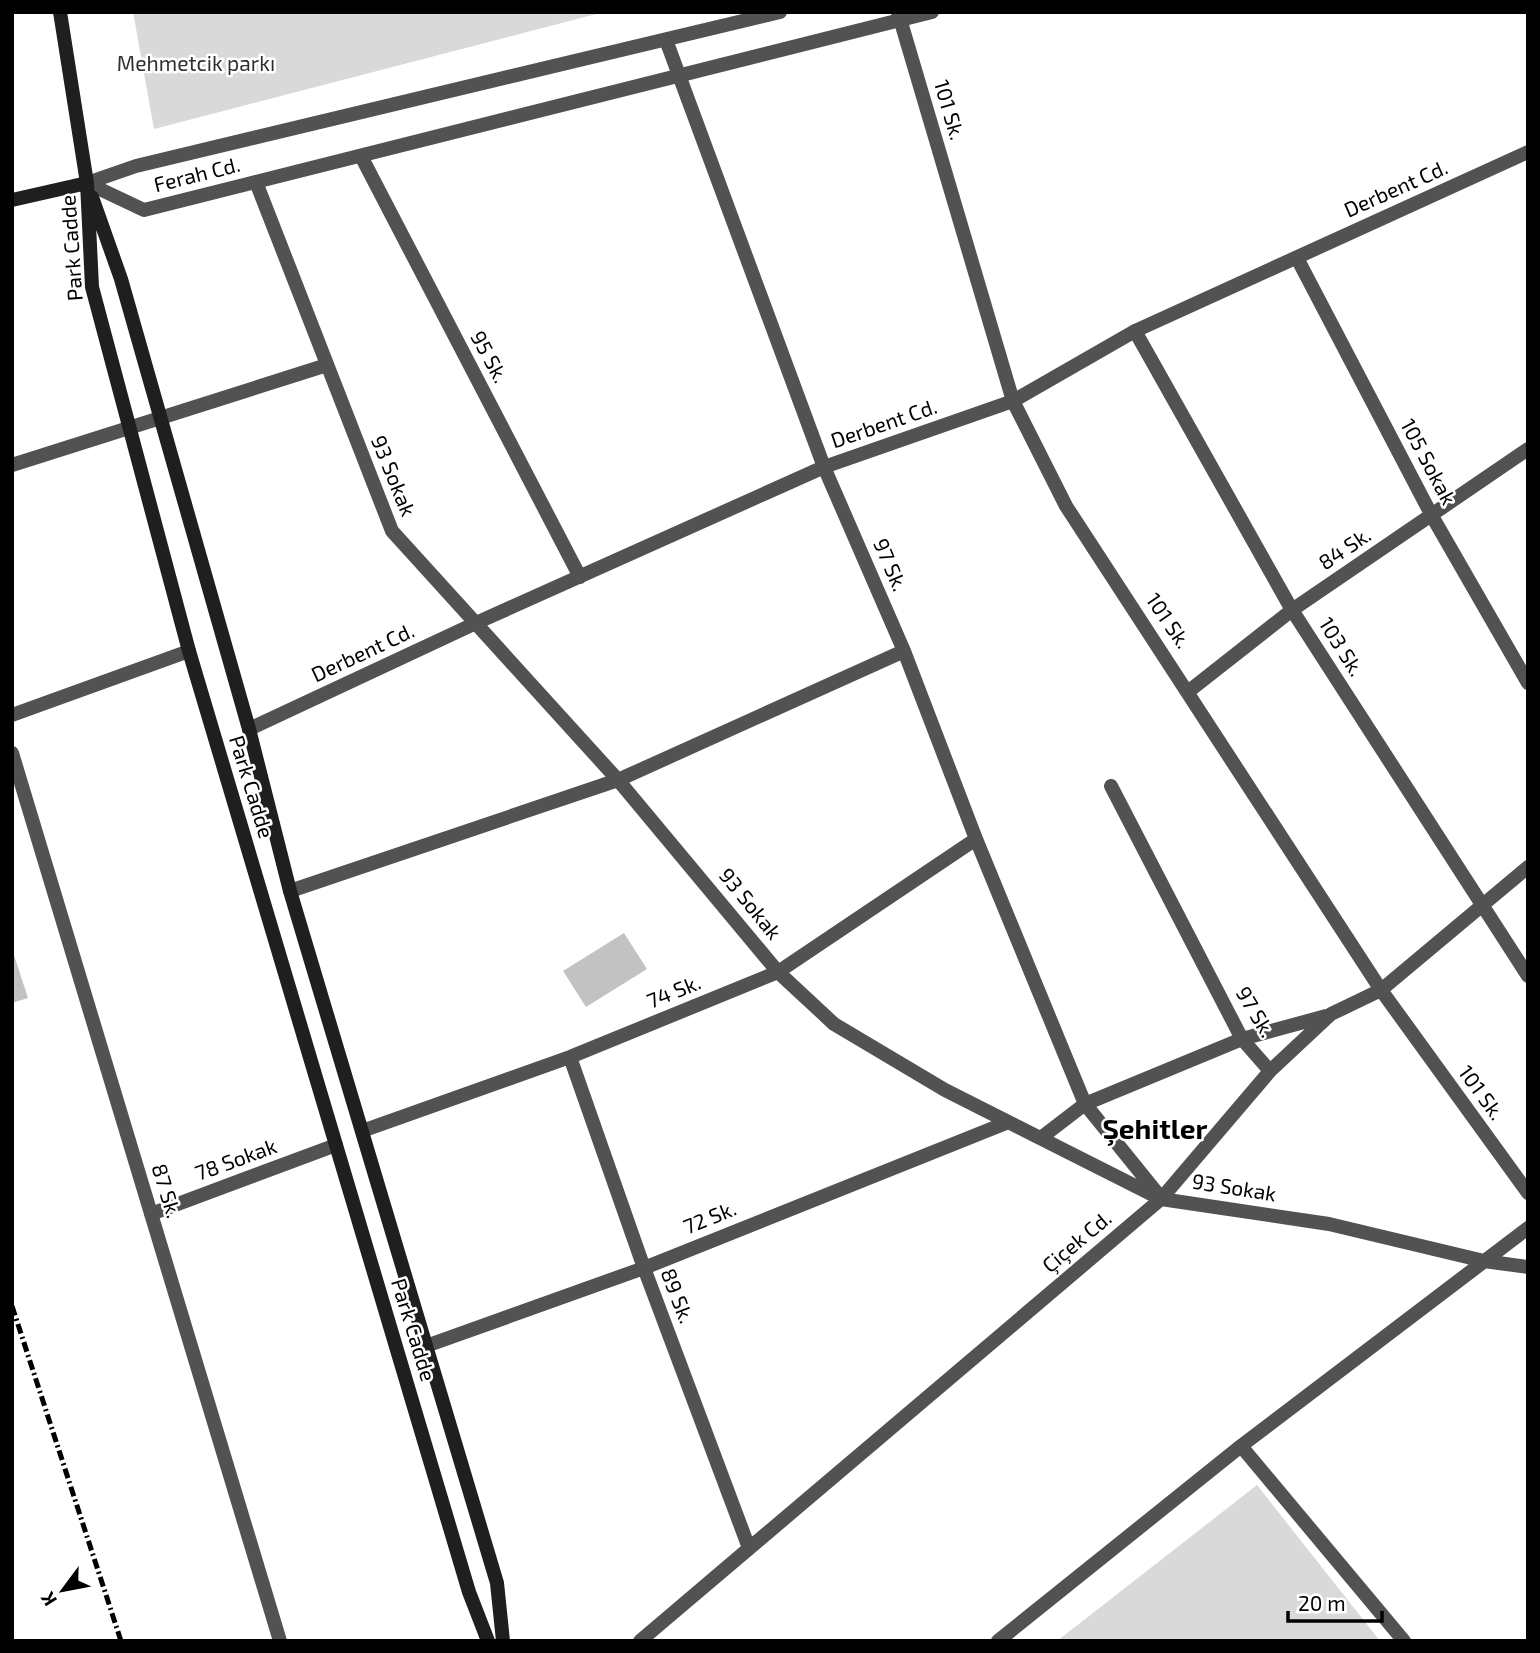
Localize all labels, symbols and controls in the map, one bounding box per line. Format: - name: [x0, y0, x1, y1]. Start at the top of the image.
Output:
- park label: Mehmetcik parkı: [117, 50, 275, 75]
- street label: 101 Sk.: [930, 77, 971, 143]
- street label: Ferah Cd.: [151, 151, 242, 196]
- street label: Derbent Cd.: [1340, 154, 1451, 222]
- street label: Park Cadde: [54, 194, 87, 302]
- street label: 95 Sk.: [466, 326, 514, 387]
- street label: Derbent Cd.: [827, 393, 940, 452]
- street label: 105 Sokak: [1396, 414, 1462, 509]
- street label: 93 Sokak: [367, 431, 422, 520]
- street label: 84 Sk.: [1313, 521, 1375, 574]
- street label: 97 Sk.: [869, 534, 914, 594]
- street label: 101 Sk.: [1142, 588, 1197, 653]
- street label: 103 Sk.: [1315, 612, 1370, 680]
- street label: Derbent Cd.: [307, 617, 418, 686]
- street label: Park Cadde: [225, 732, 280, 841]
- street label: 93 Sokak: [715, 862, 788, 944]
- street label: 74 Sk.: [643, 969, 704, 1013]
- street label: 97 Sk.: [1231, 981, 1281, 1041]
- street label: 101 Sk.: [1454, 1060, 1510, 1124]
- district label: Şehitler: [1102, 1111, 1208, 1146]
- street label: 78 Sokak: [191, 1132, 280, 1185]
- street label: 87 Sk.: [147, 1160, 187, 1221]
- street label: 93 Sokak: [1190, 1168, 1278, 1206]
- street label: 72 Sk.: [679, 1195, 739, 1238]
- street label: Çiçek Cd.: [1036, 1205, 1117, 1278]
- street label: 89 Sk.: [657, 1264, 700, 1326]
- street label: Park Cadde: [387, 1275, 442, 1384]
- north arrow: [28, 1555, 98, 1625]
- scale bar: [1288, 1580, 1382, 1624]
- text: K: [35, 1588, 61, 1610]
- text: 20 m: [1298, 1590, 1346, 1615]

